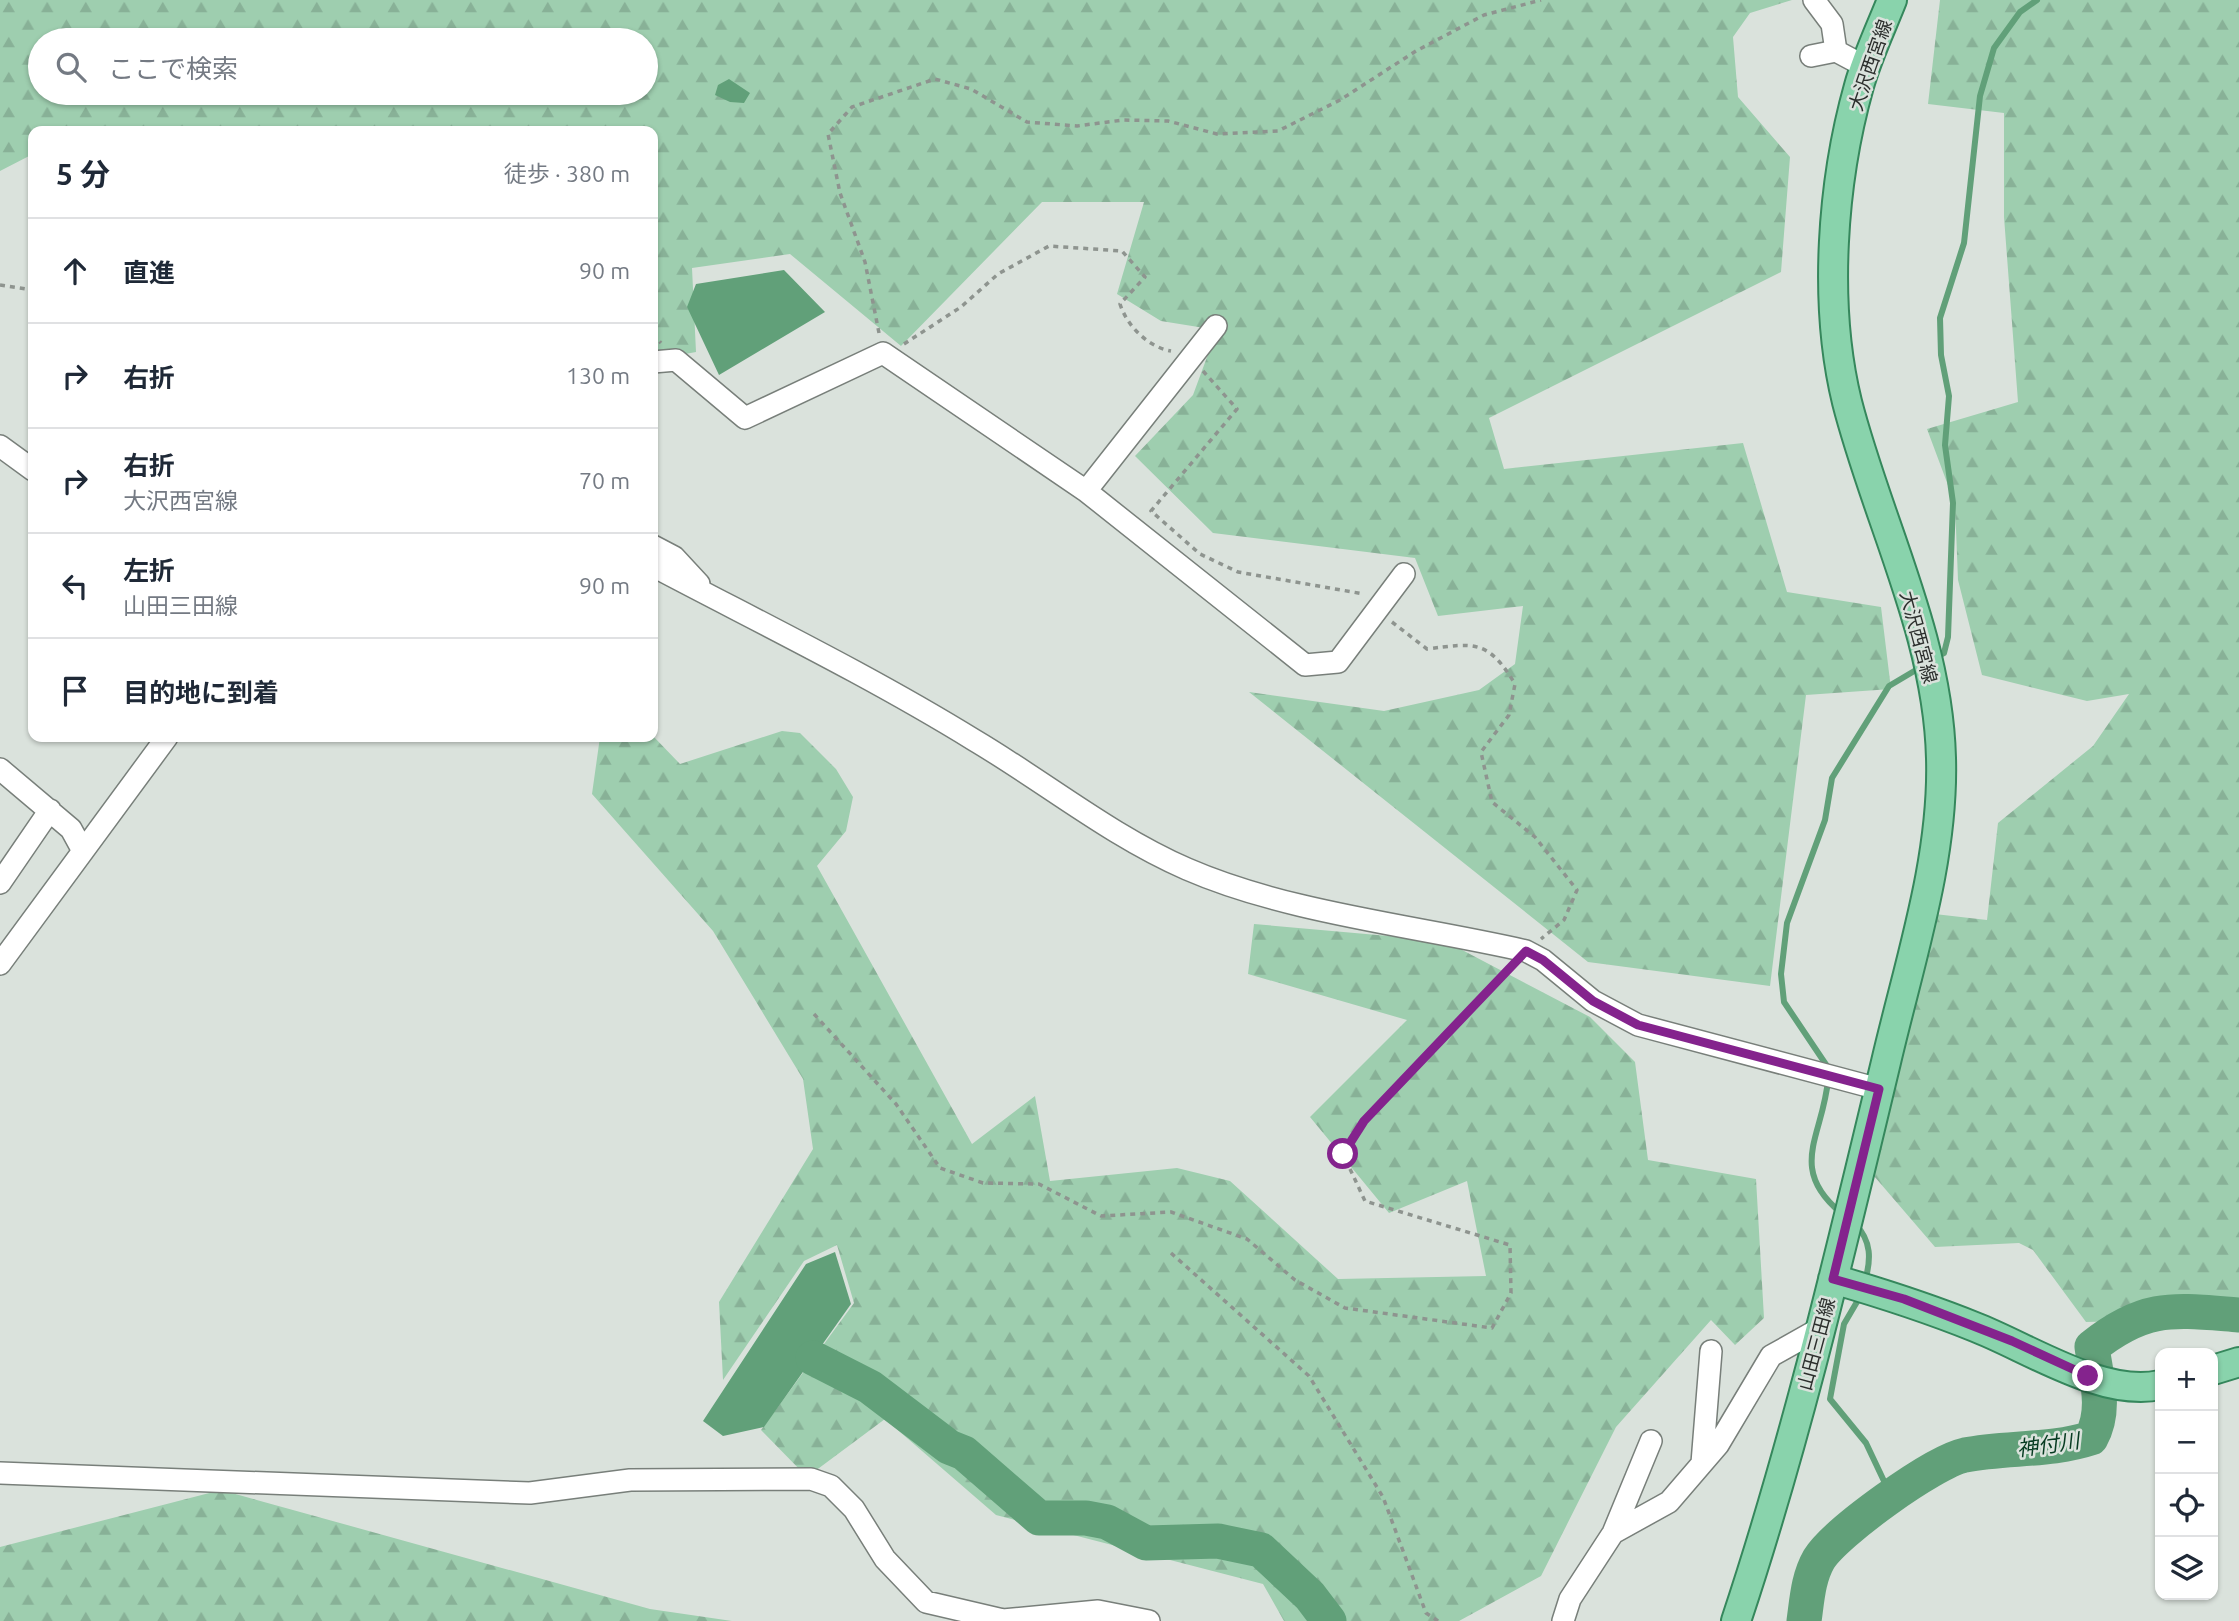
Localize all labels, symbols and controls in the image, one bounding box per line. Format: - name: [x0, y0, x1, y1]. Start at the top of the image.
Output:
- street label: 大沢西宮線: [1844, 16, 1896, 114]
- search box: [28, 28, 658, 105]
- icon: search: [52, 48, 90, 86]
- text: ここで検索: [108, 54, 238, 83]
- text: 5 分: [56, 157, 110, 191]
- text: 徒歩 · 380 m: [504, 161, 630, 186]
- icon: ahead: [56, 252, 94, 290]
- text: 直進: [123, 258, 175, 287]
- text: 90 m: [579, 258, 630, 283]
- icon: right: [56, 357, 94, 395]
- text: 右折: [123, 363, 175, 392]
- text: 130 m: [566, 363, 630, 388]
- text: 右折: [123, 451, 175, 480]
- icon: right: [56, 462, 94, 500]
- text: 70 m: [579, 468, 630, 493]
- text: 大沢西宮線: [123, 488, 238, 513]
- text: 左折: [123, 556, 175, 585]
- icon: left: [56, 567, 94, 605]
- text: 90 m: [579, 573, 630, 598]
- street label: 大沢西宮線: [1896, 588, 1942, 686]
- text: 山田三田線: [123, 593, 238, 618]
- icon: arrive: [56, 672, 94, 710]
- text: 目的地に到着: [123, 678, 279, 707]
- route start: [1327, 1138, 1358, 1169]
- street label: 山田三田線: [1793, 1295, 1839, 1393]
- map controls: [2155, 1348, 2218, 1600]
- button: +: [2155, 1348, 2218, 1411]
- route end: [2072, 1360, 2103, 1391]
- button: −: [2155, 1411, 2218, 1474]
- water label: 神付川: [2015, 1427, 2083, 1460]
- button: locate: [2155, 1474, 2218, 1537]
- button: layers: [2155, 1537, 2218, 1600]

